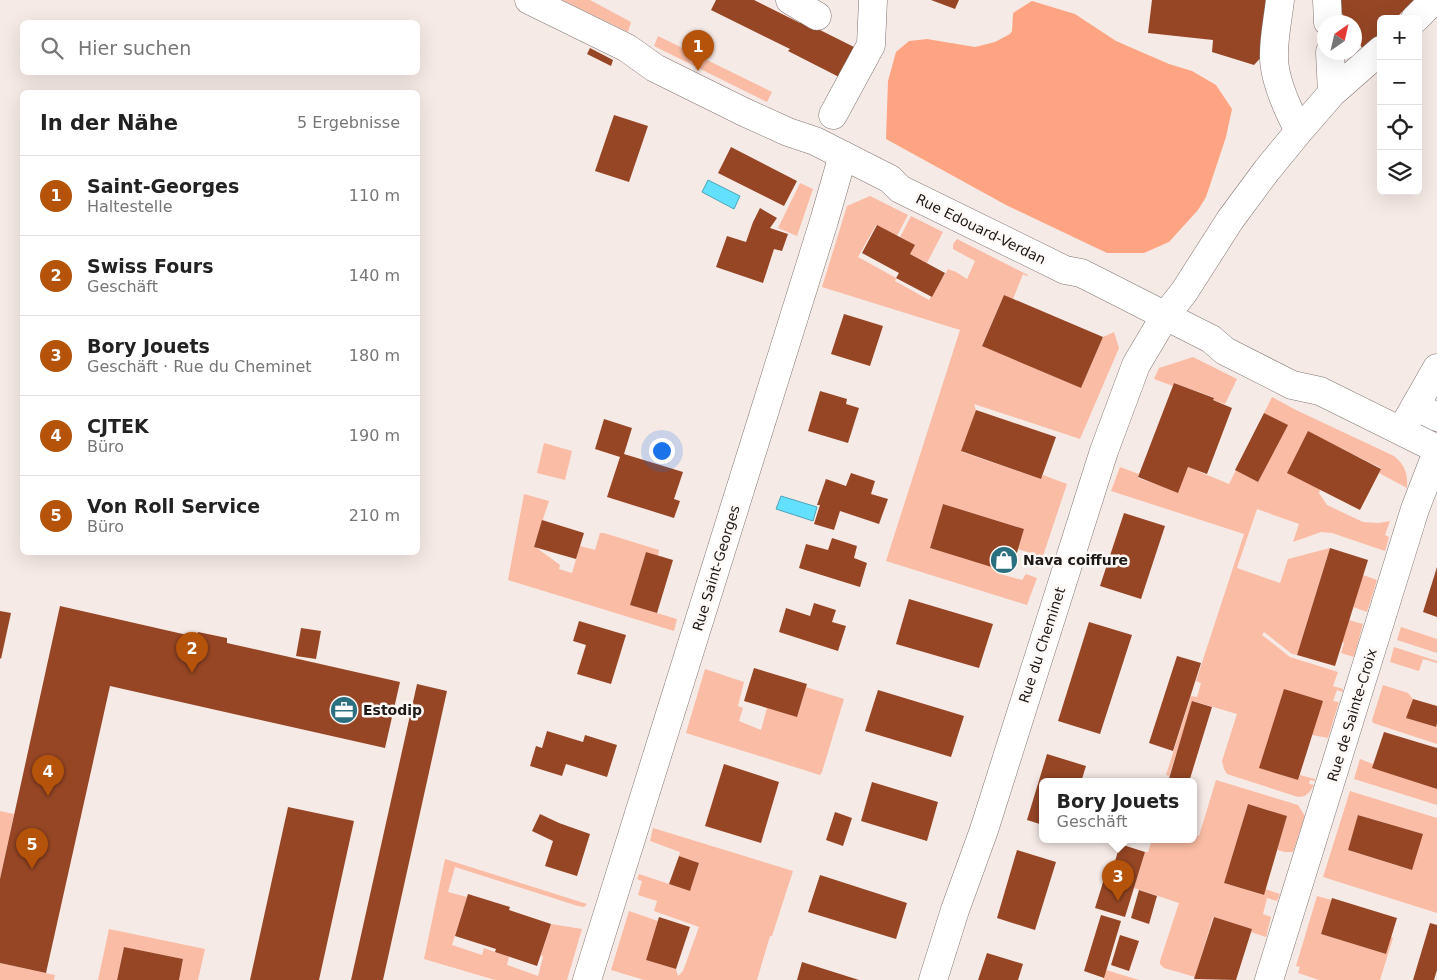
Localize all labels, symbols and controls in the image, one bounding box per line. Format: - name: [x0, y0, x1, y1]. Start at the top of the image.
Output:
- north arrow: [1317, 15, 1362, 60]
- map controls: [1377, 15, 1422, 195]
- button: +: [1377, 15, 1422, 60]
- search box: [20, 20, 420, 75]
- pin: 1: [682, 30, 714, 71]
- icon: search: [38, 34, 66, 62]
- text: Hier suchen: [78, 37, 191, 59]
- button: −: [1377, 60, 1422, 105]
- button: locate: [1377, 105, 1422, 150]
- text: In der Nähe: [40, 111, 178, 135]
- text: 5 Ergebnisse: [297, 113, 400, 132]
- button: layers: [1377, 150, 1422, 195]
- text: Saint-Georges: [87, 175, 239, 197]
- text: 1: [50, 186, 62, 205]
- text: 110 m: [349, 186, 400, 205]
- street label: Rue Edouard-Verdan: [914, 191, 1048, 267]
- text: Haltestelle: [87, 197, 173, 216]
- text: Swiss Fours: [87, 255, 213, 277]
- text: 2: [50, 266, 62, 285]
- text: 140 m: [349, 266, 400, 285]
- text: Geschäft: [87, 277, 158, 296]
- text: Bory Jouets: [87, 335, 210, 357]
- text: 3: [50, 346, 62, 365]
- text: 180 m: [349, 346, 400, 365]
- text: Geschäft · Rue du Cheminet: [87, 357, 312, 376]
- text: CJTEK: [87, 415, 149, 437]
- text: 4: [50, 426, 62, 445]
- text: 190 m: [349, 426, 400, 445]
- text: Büro: [87, 437, 124, 456]
- your location: [649, 438, 675, 464]
- text: Von Roll Service: [87, 495, 260, 517]
- street label: Rue Saint-Georges: [689, 503, 743, 633]
- text: 5: [50, 506, 62, 525]
- text: 210 m: [349, 506, 400, 525]
- text: Büro: [87, 517, 124, 536]
- shop icon: Nava coiffure: [989, 545, 1019, 575]
- place label: Nava coiffure: [1023, 552, 1128, 568]
- street label: Rue du Cheminet: [1016, 585, 1068, 705]
- pin: 2: [176, 632, 208, 673]
- street label: Rue de Sainte-Croix: [1324, 647, 1380, 783]
- office icon: Estodip: [329, 695, 359, 725]
- place label: Estodip: [363, 702, 422, 718]
- pin: 4: [32, 755, 64, 796]
- popup: [1039, 778, 1197, 843]
- text: Bory Jouets: [1057, 790, 1179, 812]
- text: Geschäft: [1057, 812, 1128, 831]
- pin: 5: [16, 828, 48, 869]
- pin: 3: [1102, 860, 1134, 901]

